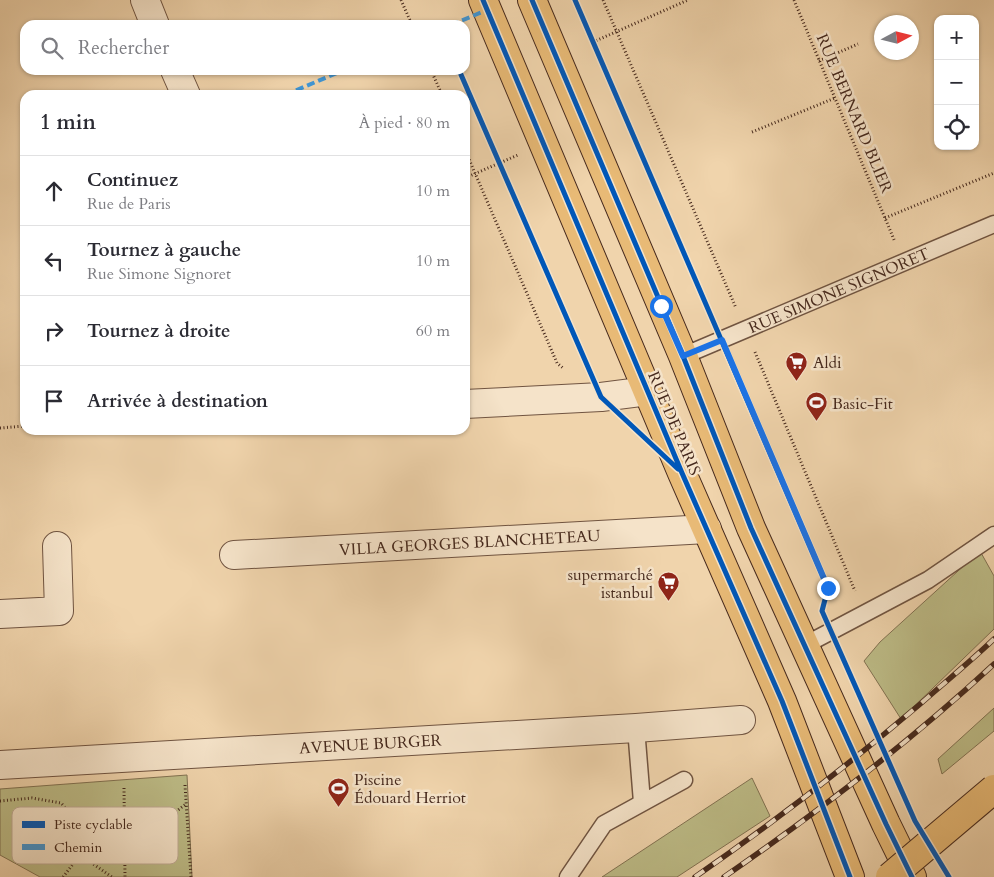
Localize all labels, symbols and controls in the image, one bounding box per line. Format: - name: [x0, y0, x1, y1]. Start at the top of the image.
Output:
- north arrow: [874, 15, 919, 60]
- map controls: [934, 15, 979, 150]
- button: +: [934, 15, 979, 60]
- search box: [20, 20, 470, 75]
- street label: RUE BERNARD BLIER: [811, 31, 898, 196]
- icon: search: [38, 34, 66, 62]
- text: Rechercher: [78, 35, 169, 61]
- button: −: [934, 60, 979, 105]
- button: locate: [934, 105, 979, 150]
- text: 1 min: [40, 108, 96, 137]
- text: À pied · 80 m: [359, 112, 450, 134]
- text: Continuez: [87, 167, 178, 193]
- icon: ahead: [40, 177, 68, 205]
- text: 10 m: [416, 180, 450, 202]
- text: Rue de Paris: [87, 193, 171, 215]
- text: Tournez à gauche: [87, 237, 241, 263]
- street label: RUE SIMONE SIGNORET: [745, 243, 933, 339]
- icon: left: [40, 247, 68, 275]
- text: 10 m: [416, 250, 450, 272]
- text: Rue Simone Signoret: [87, 263, 231, 285]
- route start: [650, 295, 673, 318]
- icon: right: [40, 317, 68, 345]
- text: Tournez à droite: [87, 318, 230, 344]
- text: 60 m: [416, 320, 450, 342]
- supermarket icon: Aldi: [785, 350, 809, 381]
- place label: Aldi: [813, 352, 842, 374]
- street label: RUE DE PARIS: [642, 368, 706, 479]
- icon: arrive: [40, 387, 68, 415]
- text: Arrivée à destination: [87, 388, 268, 414]
- sports icon: Basic-Fit: [804, 391, 828, 422]
- place label: Basic-Fit: [832, 393, 893, 415]
- street label: VILLA GEORGES BLANCHETEAU: [338, 525, 601, 561]
- place label: supermarché istanbul: [568, 564, 653, 604]
- supermarket icon: supermarché istanbul: [657, 571, 681, 602]
- route end: [817, 577, 840, 600]
- street label: AVENUE BURGER: [299, 729, 442, 760]
- place label: Piscine Édouard Herriot: [354, 769, 466, 809]
- sports icon: Piscine Édouard Herriot: [326, 776, 350, 807]
- legend: [12, 807, 178, 864]
- text: Piste cyclable: [54, 815, 133, 834]
- text: Chemin: [54, 838, 103, 857]

